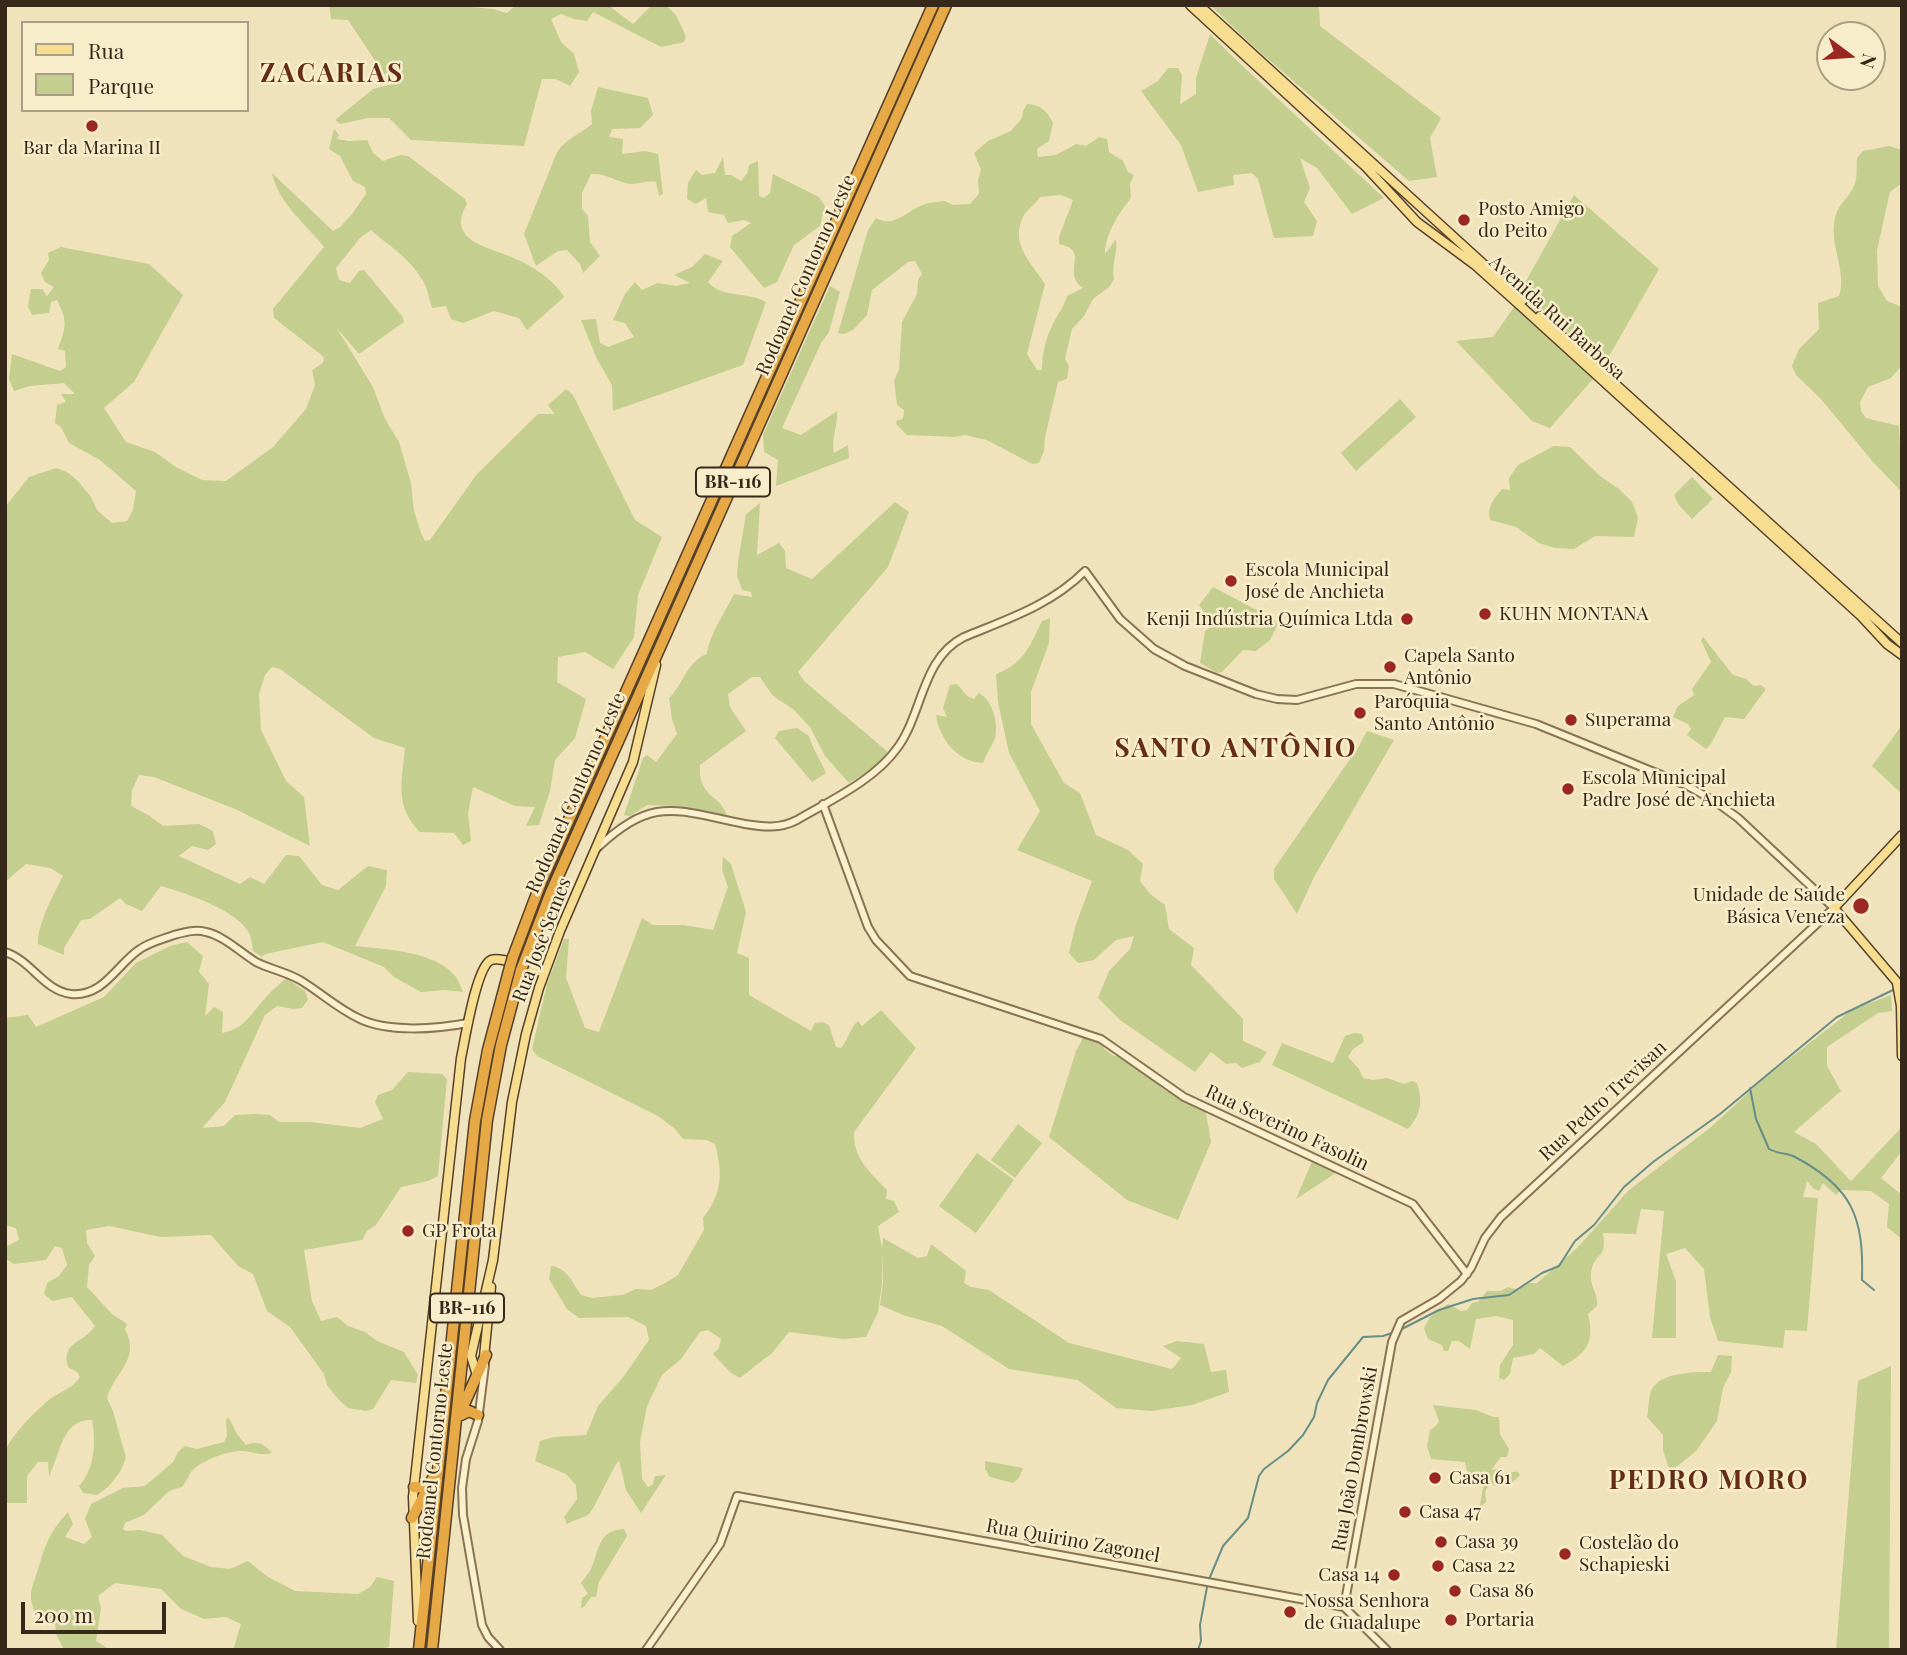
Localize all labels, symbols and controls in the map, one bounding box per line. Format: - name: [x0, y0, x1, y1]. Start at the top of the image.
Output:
- legend: [21, 21, 248, 112]
- north arrow: [1816, 21, 1886, 91]
- text: Rua: [88, 36, 124, 64]
- text: N: [1855, 51, 1884, 71]
- district label: ZACARIAS: [261, 58, 403, 90]
- text: Parque: [88, 71, 154, 99]
- marker: Bar da Marina II: [84, 118, 100, 134]
- place label: Bar da Marina II: [23, 137, 161, 159]
- street label: Rodoanel Contorno Leste: [751, 171, 861, 379]
- place label: Posto Amigo do Peito: [1478, 198, 1584, 242]
- marker: Posto Amigo do Peito: [1456, 212, 1472, 228]
- street label: Avenida Rui Barbosa: [1484, 251, 1630, 385]
- road number: BR-116: [696, 468, 770, 496]
- place label: Escola Municipal José de Anchieta: [1245, 559, 1389, 603]
- marker: Escola Municipal José de Anchieta: [1223, 573, 1239, 589]
- place label: KUHN MONTANA: [1499, 603, 1648, 625]
- marker: KUHN MONTANA: [1477, 606, 1493, 622]
- place label: Kenji Indústria Química Ltda: [1146, 608, 1393, 630]
- marker: Kenji Indústria Química Ltda: [1399, 611, 1415, 627]
- place label: Capela Santo Antônio: [1404, 645, 1515, 689]
- marker: Capela Santo Antônio: [1382, 659, 1398, 675]
- street label: Rodoanel Contorno Leste: [521, 689, 631, 897]
- place label: Paróquia Santo Antônio: [1374, 691, 1495, 735]
- marker: Paróquia Santo Antônio: [1352, 705, 1368, 721]
- place label: Superama: [1585, 709, 1671, 731]
- marker: Superama: [1563, 712, 1579, 728]
- district label: SANTO ANTÔNIO: [1116, 733, 1356, 765]
- place label: Escola Municipal Padre José de Anchieta: [1582, 767, 1775, 811]
- marker: Escola Municipal Padre José de Anchieta: [1560, 781, 1576, 797]
- street label: Rua José Semes: [508, 875, 576, 1005]
- place label: Unidade de Saúde Básica Veneza: [1693, 884, 1845, 928]
- marker: Unidade de Saúde Básica Veneza: [1851, 896, 1871, 916]
- street label: Rua Pedro Trevisan: [1535, 1036, 1671, 1166]
- street label: Rua Severino Fasolin: [1202, 1080, 1372, 1176]
- place label: GP Frota: [422, 1220, 497, 1242]
- marker: GP Frota: [400, 1223, 416, 1239]
- road number: BR-116: [430, 1294, 504, 1322]
- street label: Rodoanel Contorno Leste: [412, 1342, 458, 1560]
- street label: Rua João Dombrowski: [1327, 1365, 1383, 1553]
- district label: PEDRO MORO: [1610, 1465, 1808, 1497]
- place label: Casa 61: [1449, 1467, 1511, 1489]
- marker: Casa 61: [1427, 1470, 1443, 1486]
- place label: Casa 47: [1419, 1501, 1481, 1523]
- marker: Casa 47: [1397, 1504, 1413, 1520]
- street label: Rua Quirino Zagonel: [984, 1514, 1162, 1568]
- place label: Casa 39: [1455, 1531, 1518, 1553]
- place label: Costelão do Schapieski: [1579, 1532, 1679, 1576]
- marker: Casa 39: [1433, 1534, 1449, 1550]
- marker: Costelão do Schapieski: [1557, 1546, 1573, 1562]
- place label: Casa 22: [1452, 1555, 1515, 1577]
- marker: Casa 22: [1430, 1558, 1446, 1574]
- place label: Casa 14: [1318, 1564, 1380, 1586]
- marker: Casa 14: [1386, 1567, 1402, 1583]
- place label: Casa 86: [1469, 1580, 1534, 1602]
- marker: Casa 86: [1447, 1583, 1463, 1599]
- scale bar: [24, 1588, 170, 1632]
- place label: Nossa Senhora de Guadalupe: [1304, 1590, 1429, 1634]
- text: 200 m: [34, 1600, 93, 1628]
- marker: Nossa Senhora de Guadalupe: [1282, 1604, 1298, 1620]
- place label: Portaria: [1465, 1609, 1534, 1631]
- marker: Portaria: [1443, 1612, 1459, 1628]

